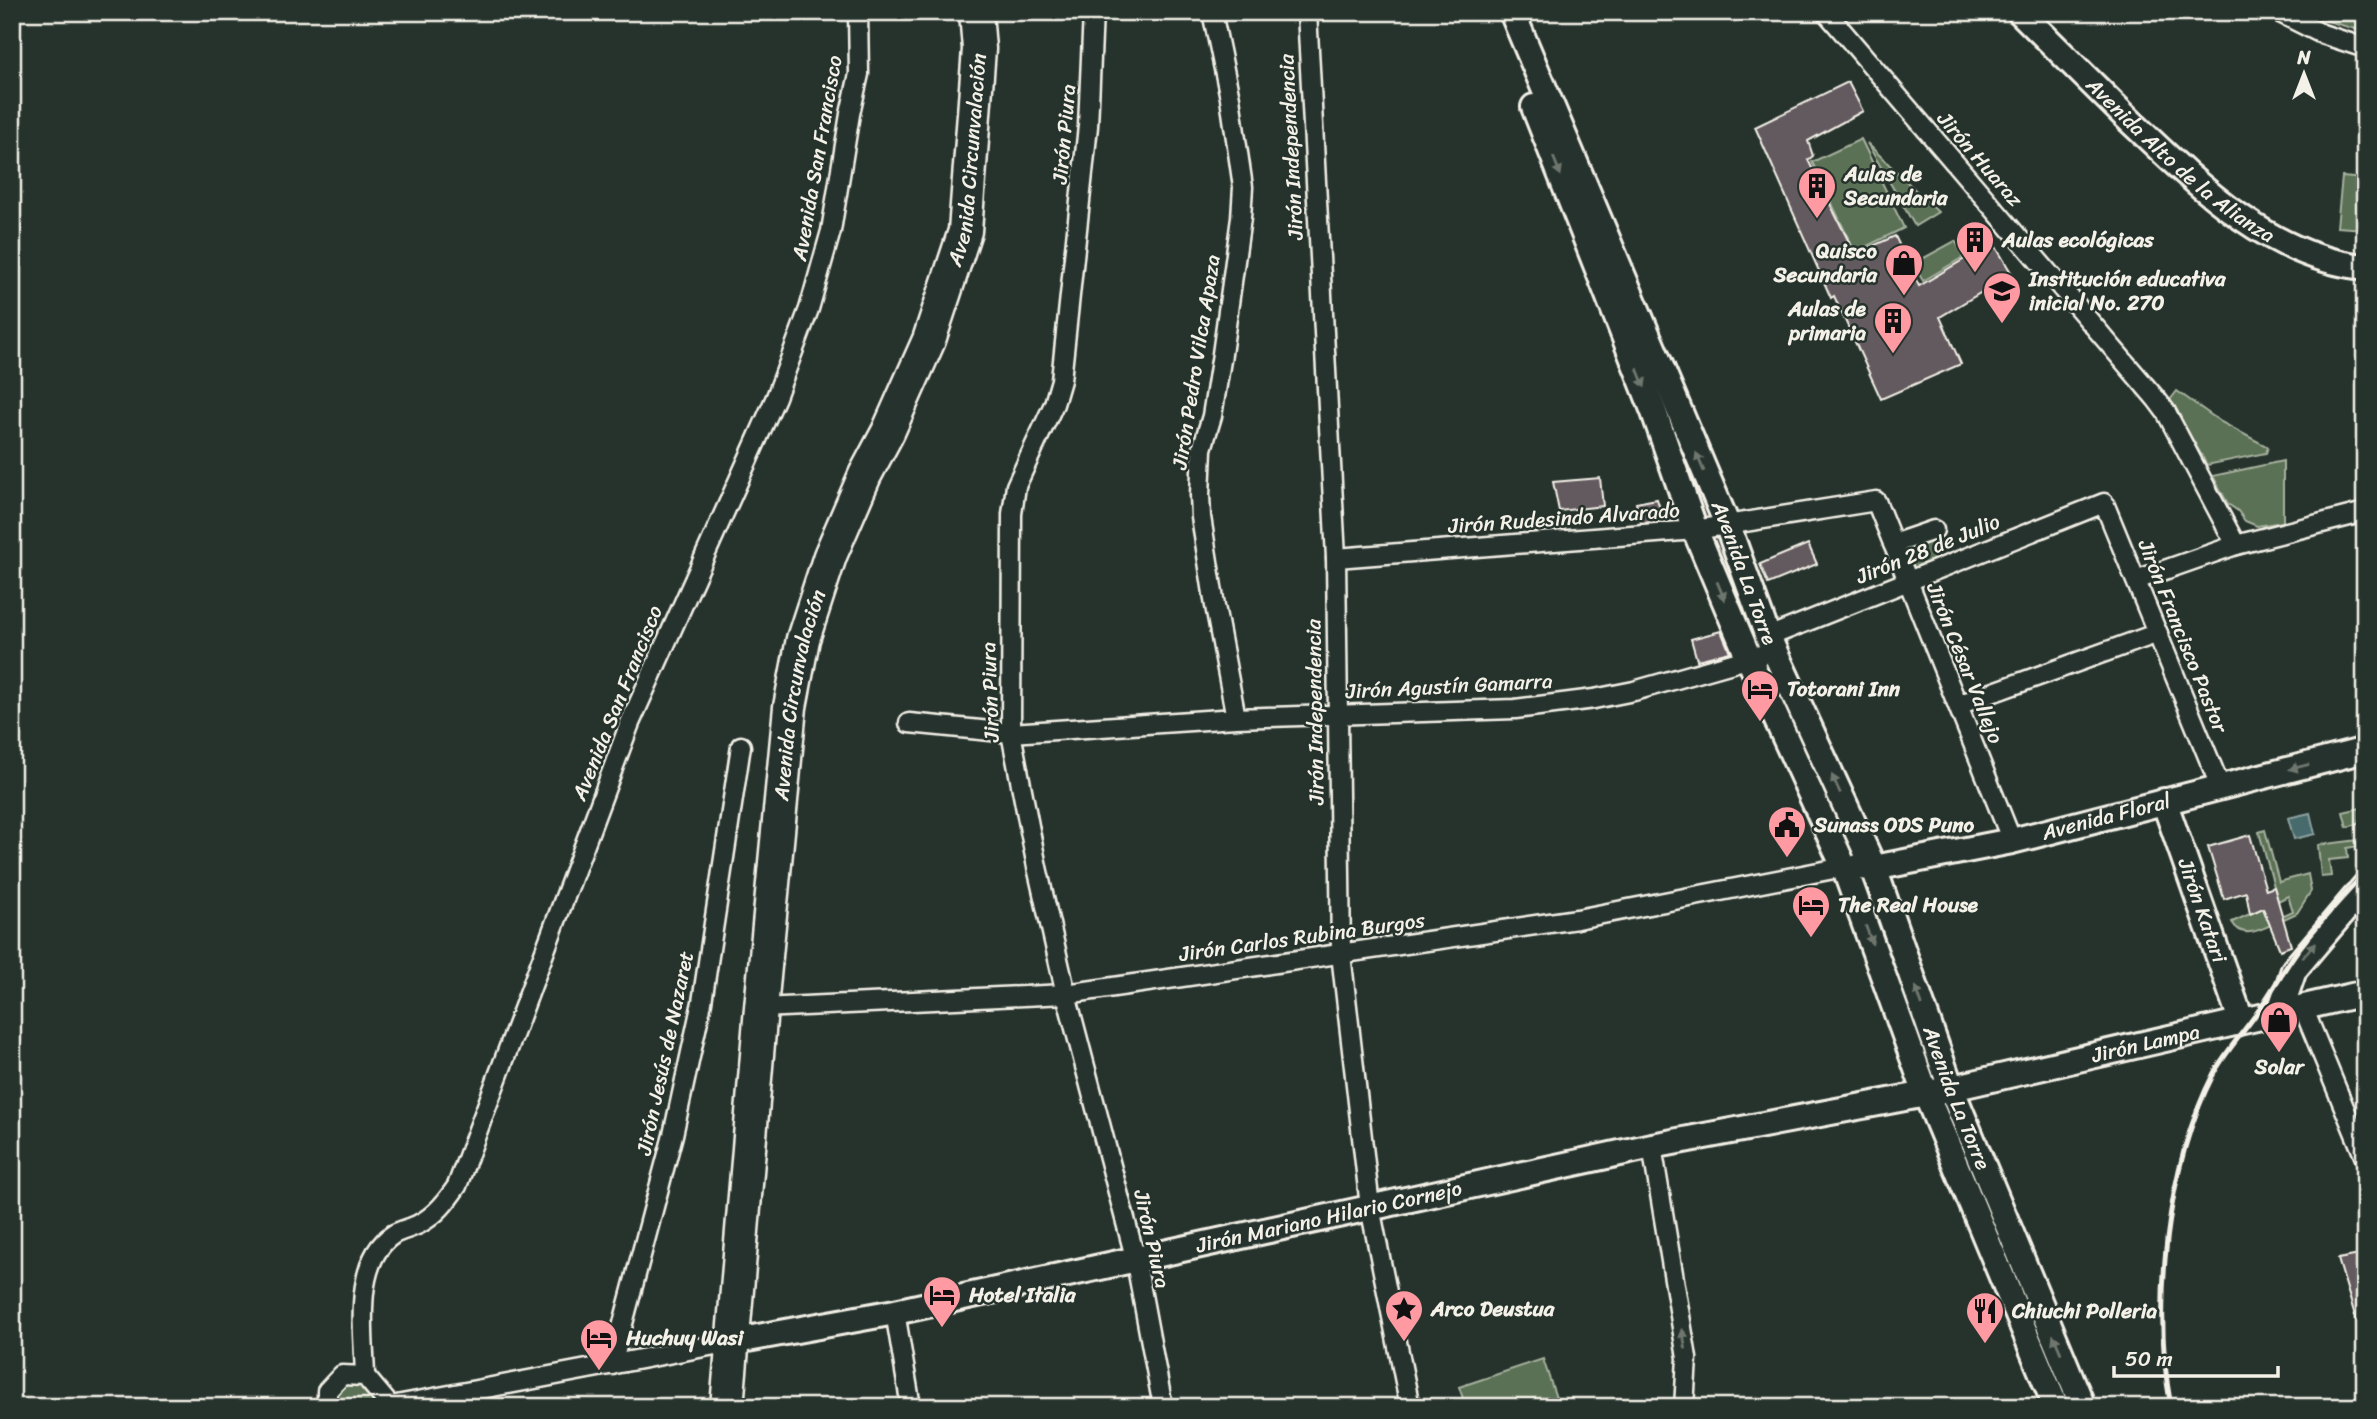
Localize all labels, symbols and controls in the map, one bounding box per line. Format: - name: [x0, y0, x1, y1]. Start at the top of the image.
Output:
- north arrow: [2268, 38, 2338, 108]
- text: N: [2296, 41, 2311, 74]
- street label: Avenida San Francisco: [780, 52, 854, 265]
- street label: Avenida Circunvalación: [935, 52, 998, 272]
- street label: Jirón Independencia: [1267, 53, 1315, 242]
- street label: Avenida Alto de la Alianza: [2076, 67, 2283, 254]
- street label: Jirón Piura: [1041, 82, 1087, 187]
- street label: Jirón Huaraz: [1926, 101, 2034, 217]
- place label: Aulas de Secundaria: [1843, 155, 1949, 217]
- one-way arrow: [1552, 156, 1563, 177]
- building icon: Aulas de Secundaria: [1796, 165, 1838, 220]
- building icon: Aulas ecológicas: [1954, 219, 1996, 274]
- place label: Aulas ecológicas: [2001, 221, 2155, 259]
- place label: Quisco Secundaria: [1772, 232, 1878, 294]
- shop icon: Quisco Secundaria: [1883, 242, 1925, 297]
- street label: Jirón Pedro Vilca Apaza: [1160, 251, 1232, 473]
- place label: Institución educativa inicial No. 270: [2028, 260, 2227, 322]
- school or university icon: Institución educativa inicial No. 270: [1981, 270, 2023, 325]
- place label: Aulas de primaria: [1787, 290, 1867, 352]
- building icon: Aulas de primaria: [1872, 300, 1914, 355]
- one-way arrow: [1635, 368, 1646, 389]
- one-way arrow: [1695, 451, 1706, 472]
- street label: Jirón Rudesindo Alvarado: [1446, 491, 1681, 545]
- street label: Avenida La Torre: [1700, 493, 1788, 652]
- street label: Jirón 28 de Julio: [1849, 503, 2006, 596]
- street label: Jirón Francisco Pastor: [2127, 533, 2240, 740]
- street label: Jirón César Vallejo: [1915, 575, 2015, 750]
- one-way arrow: [1715, 581, 1727, 601]
- street label: Avenida Circunvalación: [762, 585, 837, 803]
- street label: Avenida San Francisco: [560, 599, 674, 808]
- street label: Jirón Independencia: [1294, 618, 1336, 806]
- street label: Jirón Piura: [969, 641, 1011, 744]
- street label: Jirón Agustín Gamarra: [1344, 662, 1554, 710]
- hotel icon: Totorani Inn: [1739, 668, 1781, 723]
- place label: Totorani Inn: [1787, 670, 1901, 708]
- one-way arrow: [2287, 762, 2309, 773]
- one-way arrow: [1830, 774, 1842, 794]
- street label: Avenida Floral: [2037, 782, 2176, 852]
- public building icon: Sunass ODS Puno: [1766, 804, 1808, 859]
- place label: Sunass ODS Puno: [1813, 806, 1974, 844]
- street label: Jirón Katari: [2166, 852, 2239, 969]
- hotel icon: The Real House: [1790, 884, 1832, 939]
- place label: The Real House: [1838, 886, 1979, 924]
- street label: Jirón Carlos Rubina Burgos: [1176, 901, 1428, 973]
- one-way arrow: [1864, 924, 1875, 945]
- one-way arrow: [2302, 942, 2317, 960]
- street label: Jirón Jesús de Nazaret: [625, 948, 705, 1159]
- one-way arrow: [1913, 985, 1924, 1006]
- shop icon: Solar: [2258, 999, 2300, 1054]
- street label: Jirón Lampa: [2087, 1013, 2204, 1075]
- street label: Avenida La Torre: [1911, 1020, 2002, 1176]
- place label: Solar: [2254, 1048, 2306, 1086]
- street label: Jirón Mariano Hilario Cornejo: [1191, 1169, 1466, 1265]
- street label: Jirón Piura: [1122, 1185, 1182, 1293]
- hotel icon: Hotel Italia: [921, 1274, 963, 1329]
- place label: Hotel Italia: [968, 1276, 1077, 1314]
- place icon: Arco Deustua: [1383, 1288, 1425, 1343]
- place label: Arco Deustua: [1430, 1290, 1556, 1328]
- restaurant icon: Chiuchi Polleria: [1964, 1290, 2006, 1345]
- place label: Chiuchi Polleria: [2011, 1292, 2157, 1330]
- hotel icon: Huchuy Wasi: [578, 1317, 620, 1372]
- place label: Huchuy Wasi: [625, 1319, 744, 1357]
- one-way arrow: [1678, 1328, 1689, 1350]
- one-way arrow: [2051, 1333, 2062, 1354]
- scale bar: [2114, 1335, 2279, 1379]
- text: 50 m: [2125, 1340, 2173, 1378]

